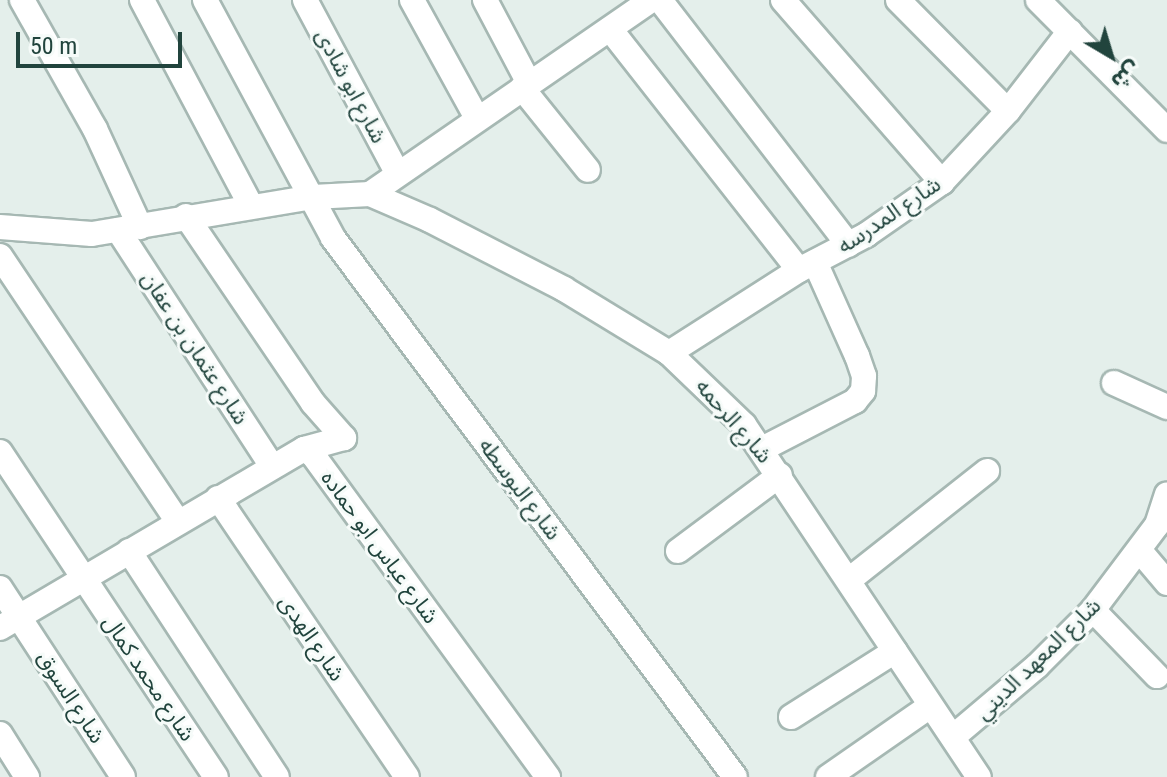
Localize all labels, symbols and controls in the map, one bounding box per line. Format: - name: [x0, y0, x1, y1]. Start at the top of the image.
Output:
- scale bar: [20, 16, 186, 66]
- north arrow: [1071, 16, 1151, 96]
- street label: شارع ابو شادى: [310, 24, 392, 148]
- text: 50 m: [30, 32, 77, 60]
- text: ش: [1107, 56, 1146, 94]
- street label: شارع المدرسه: [832, 171, 946, 259]
- street label: شارع عثمان بن عفان: [136, 267, 254, 429]
- street label: شارع الرحمه: [690, 373, 778, 469]
- street label: شارع البوسطه: [473, 433, 567, 545]
- street label: شارع عباس ابو حماده: [316, 465, 444, 629]
- street label: شارع الهدى: [274, 590, 350, 686]
- street label: شارع المعهد الديني: [970, 593, 1106, 725]
- street label: شارع محمد كمال: [97, 610, 201, 746]
- street label: شارع السوق: [31, 646, 111, 748]

